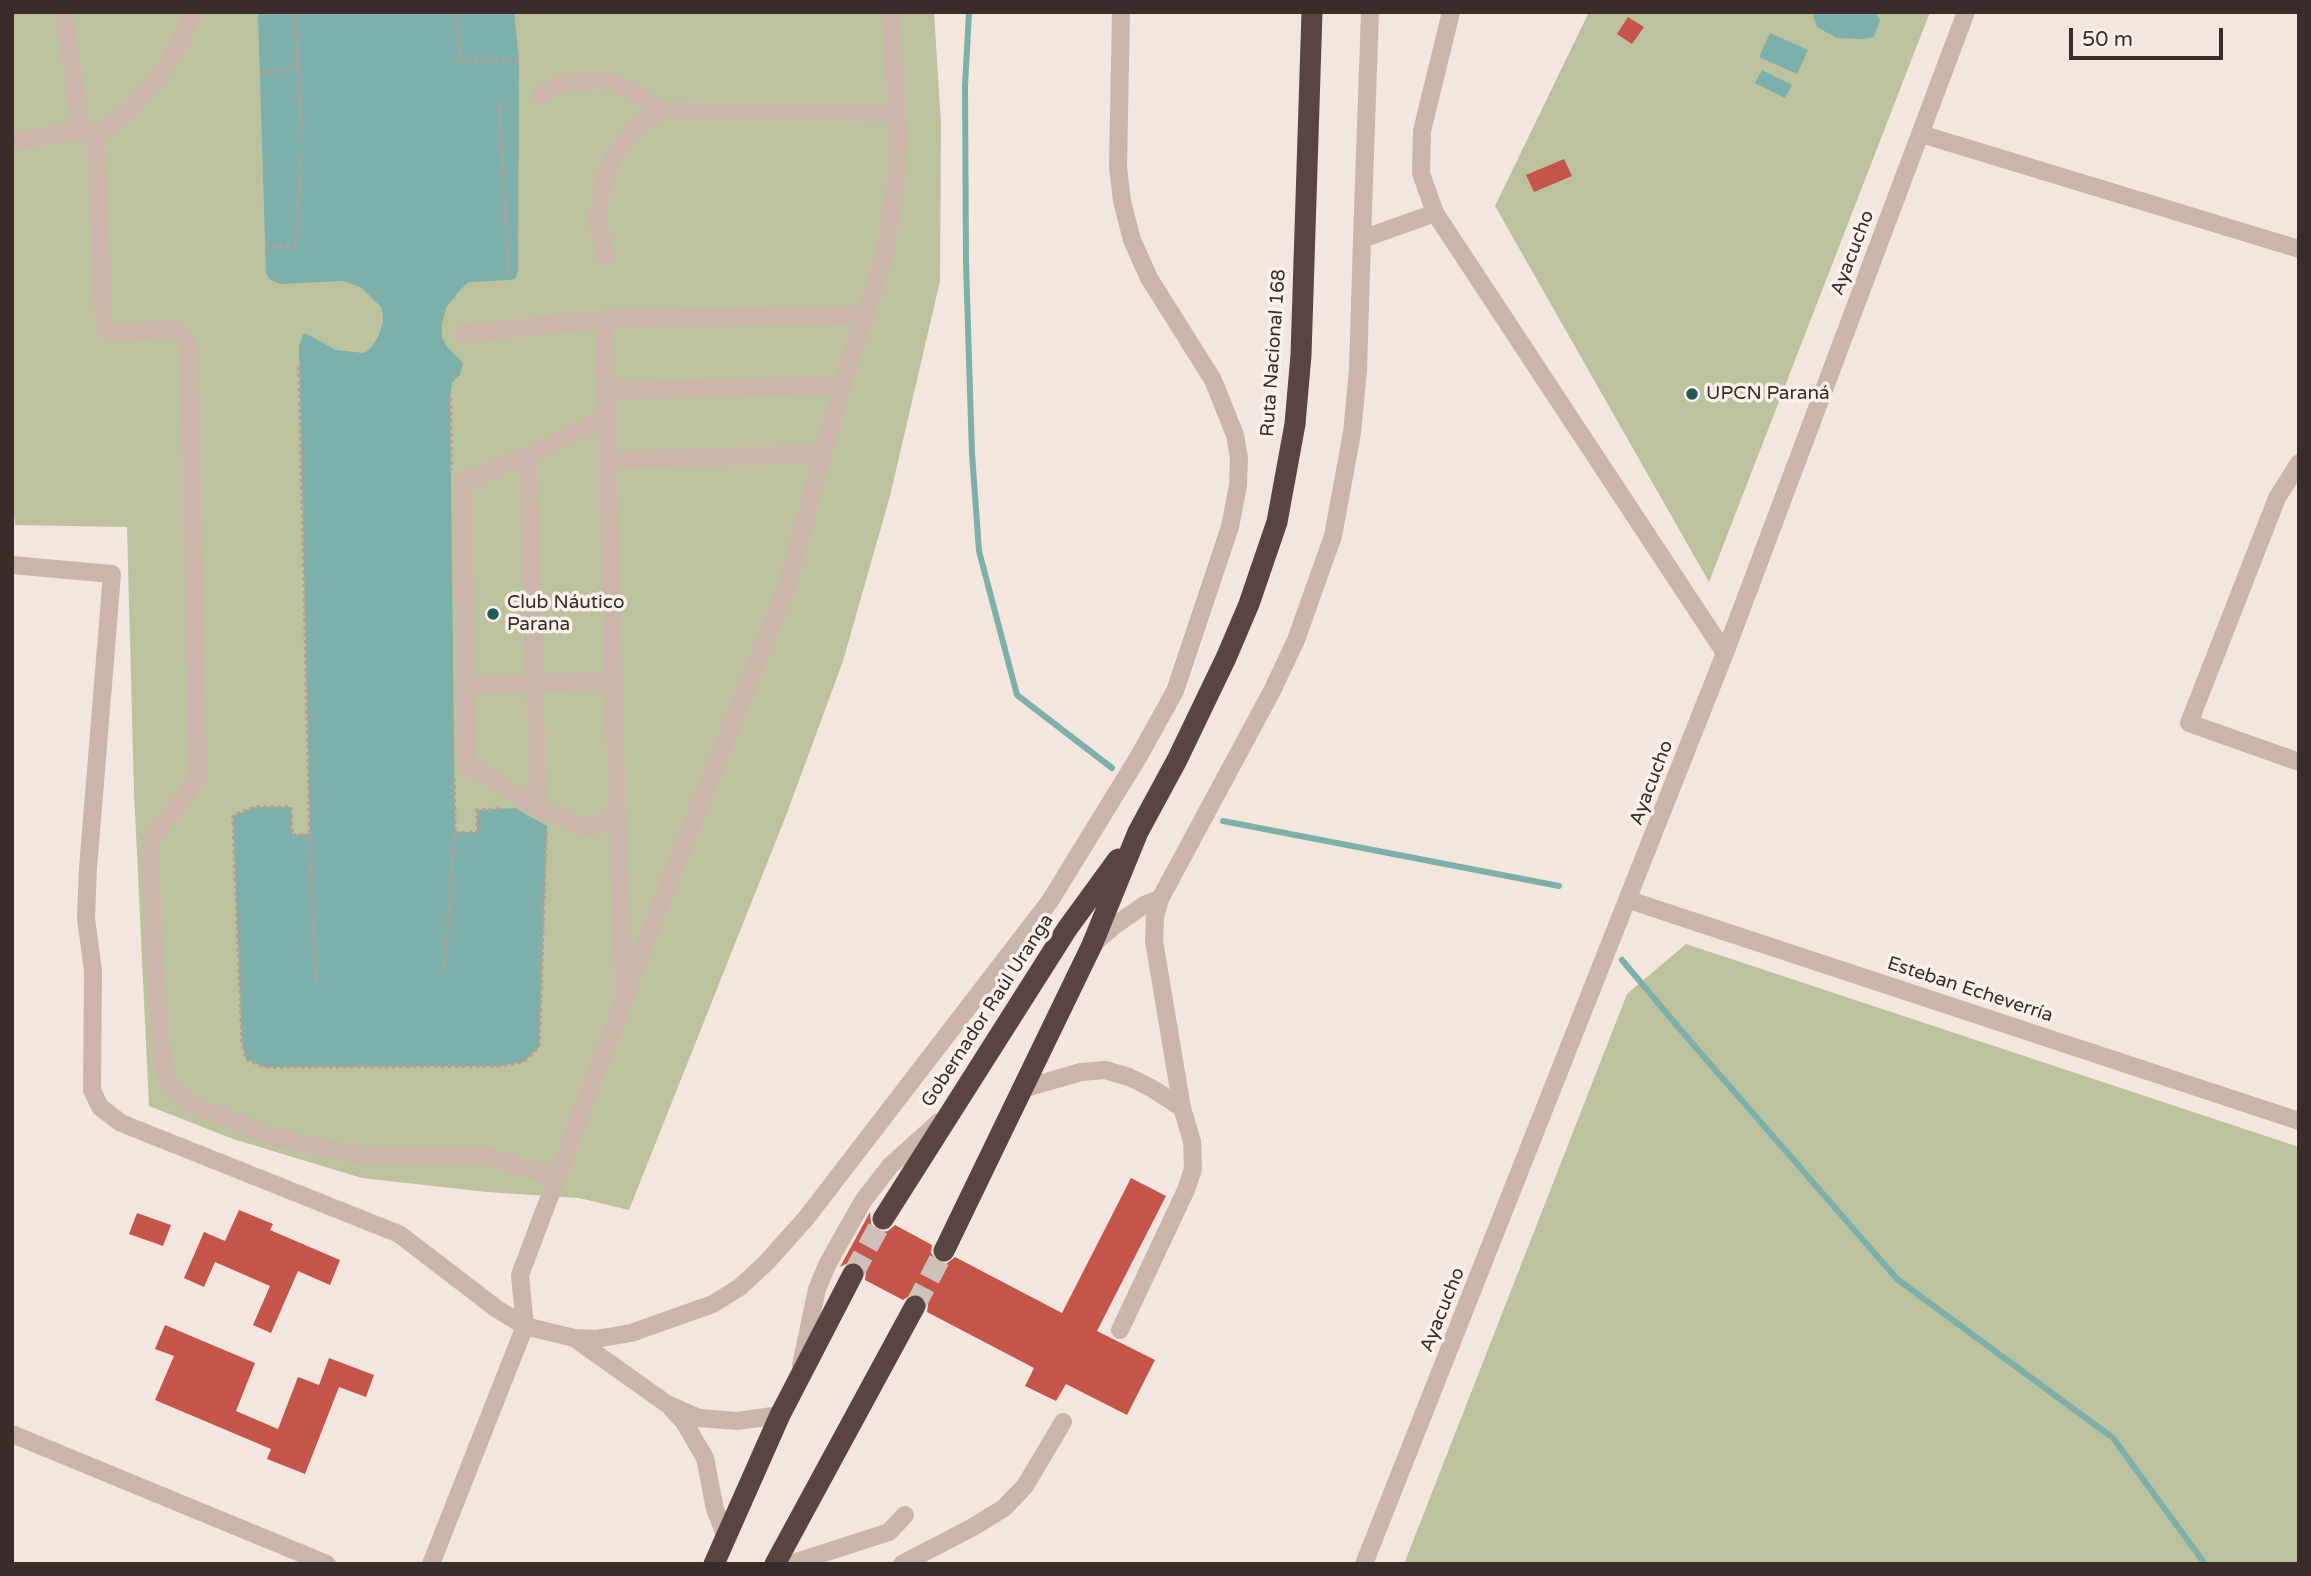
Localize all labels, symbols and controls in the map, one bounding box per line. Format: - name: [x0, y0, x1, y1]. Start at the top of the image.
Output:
- scale bar: [2073, 14, 2227, 58]
- text: 50 m: [2082, 27, 2133, 52]
- street label: Ayacucho: [1826, 207, 1880, 299]
- street label: Ruta Nacional 168: [1257, 268, 1291, 438]
- place label: UPCN Paraná: [1706, 383, 1830, 405]
- marker: UPCN Paraná: [1684, 386, 1700, 402]
- place label: Club Náutico Parana: [507, 592, 624, 636]
- marker: Club Náutico Parana: [485, 606, 501, 622]
- street label: Ayacucho: [1625, 737, 1679, 829]
- street label: Gobernador Raúl Uranga: [917, 910, 1059, 1112]
- street label: Esteban Echeverría: [1884, 952, 2056, 1028]
- street label: Ayacucho: [1416, 1264, 1470, 1356]

